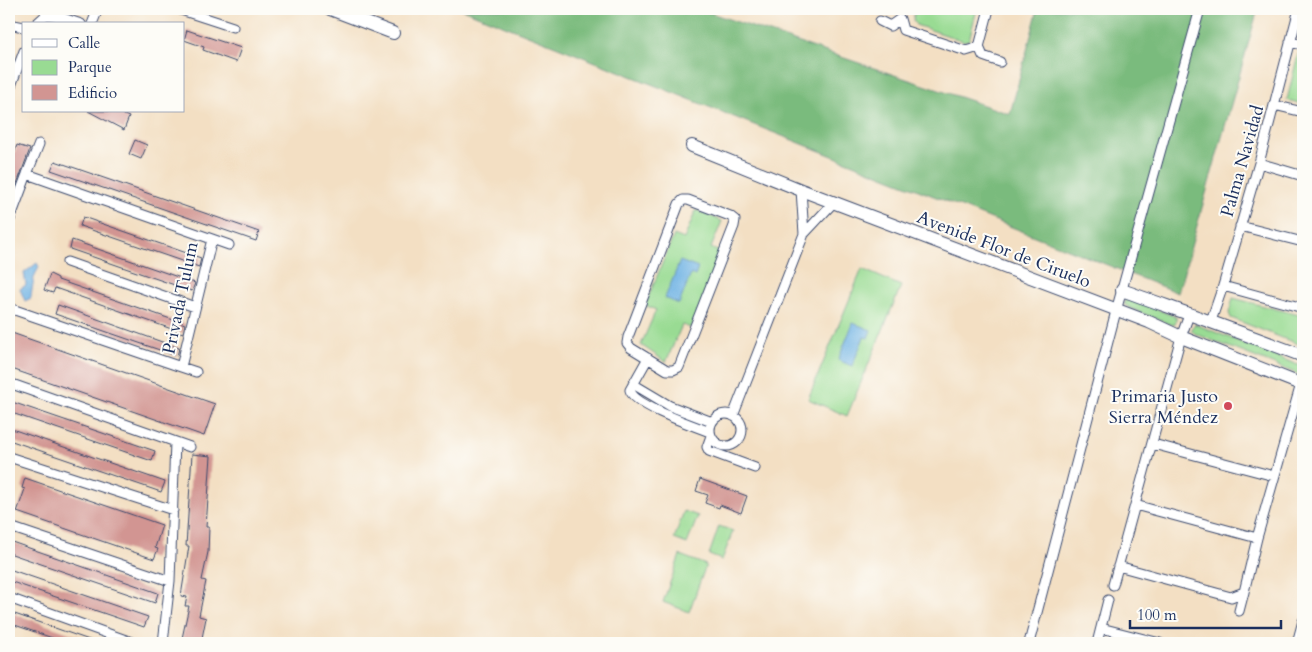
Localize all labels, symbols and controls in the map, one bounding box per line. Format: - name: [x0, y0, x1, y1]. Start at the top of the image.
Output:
- legend: [22, 22, 185, 112]
- text: Calle: [68, 33, 101, 53]
- text: Parque: [68, 57, 112, 77]
- text: Edificio: [68, 83, 117, 103]
- street label: Palma Navidad: [1215, 102, 1270, 220]
- street label: Avenide Flor de Ciruelo: [913, 205, 1095, 294]
- street label: Privada Tulum: [156, 239, 205, 357]
- place label: Primaria Justo Sierra Méndez: [1109, 384, 1218, 430]
- marker: Primaria Justo Sierra Méndez: [1222, 400, 1234, 412]
- scale bar: [1130, 597, 1281, 629]
- text: 100 m: [1137, 605, 1177, 625]

